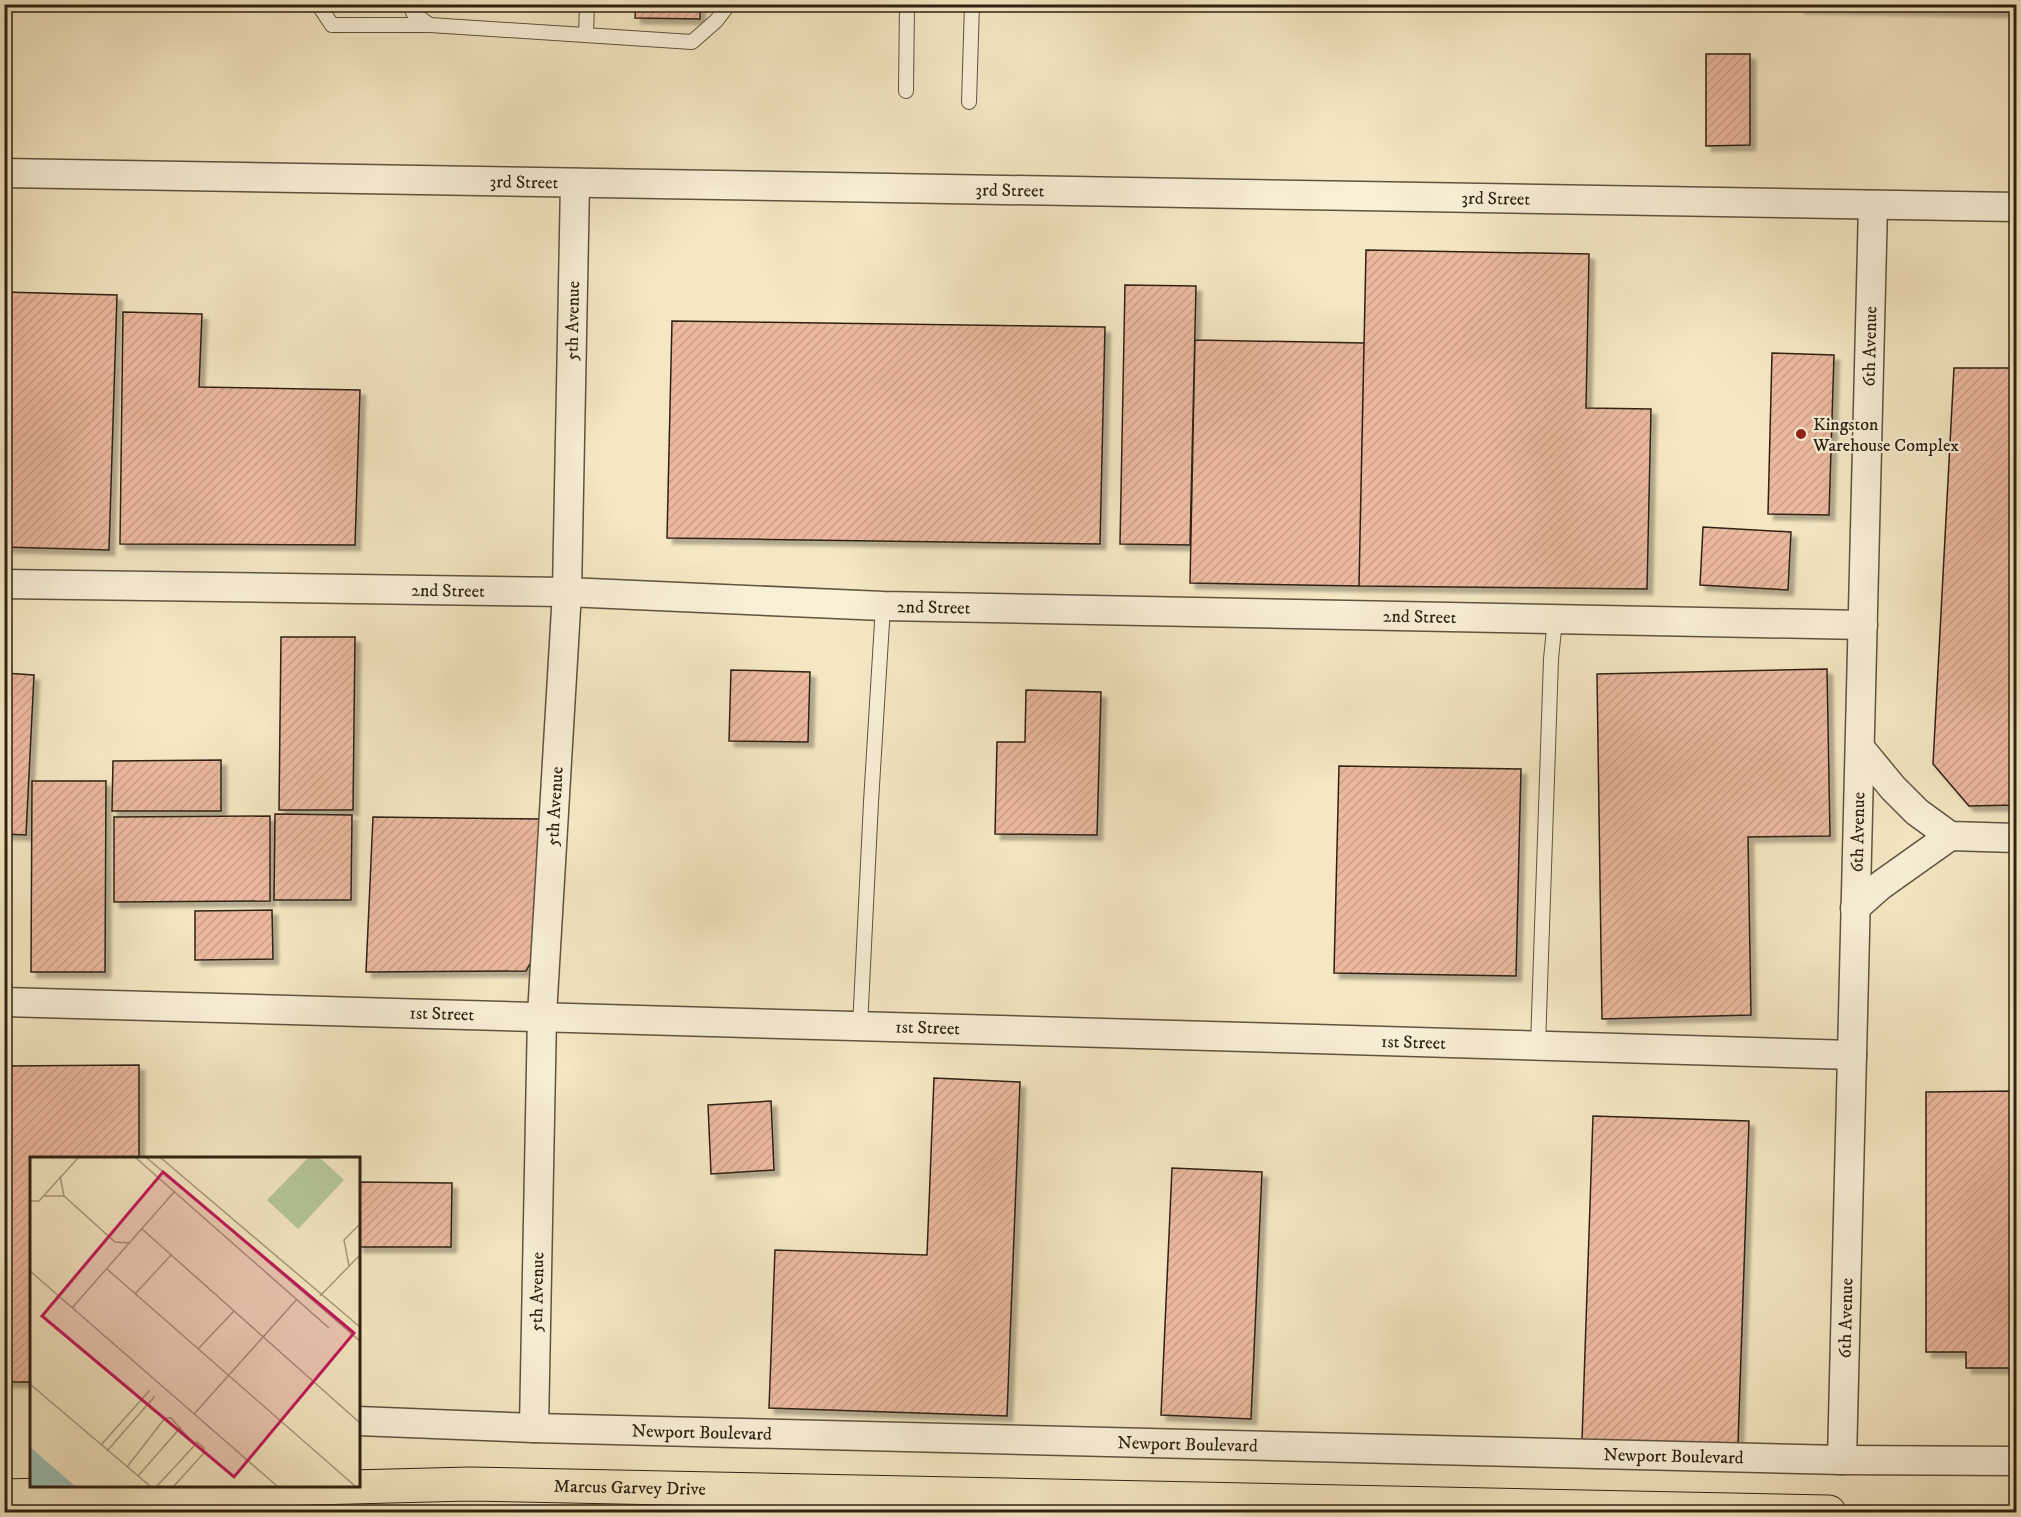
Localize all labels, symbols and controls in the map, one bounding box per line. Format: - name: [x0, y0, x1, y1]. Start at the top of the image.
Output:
- street label: 3rd Street: [489, 171, 559, 194]
- street label: 3rd Street: [975, 179, 1045, 203]
- street label: 3rd Street: [1461, 188, 1531, 211]
- street label: 5th Avenue: [562, 281, 585, 361]
- street label: 6th Avenue: [1859, 306, 1882, 387]
- place label: Kingston Warehouse Complex: [1812, 414, 1959, 457]
- marker: Kingston Warehouse Complex: [1794, 427, 1808, 441]
- street label: 2nd Street: [411, 580, 485, 603]
- street label: 2nd Street: [897, 596, 971, 620]
- street label: 2nd Street: [1382, 606, 1457, 629]
- street label: 5th Avenue: [542, 766, 569, 847]
- street label: 6th Avenue: [1847, 792, 1870, 873]
- street label: 1st Street: [409, 1003, 475, 1026]
- street label: 1st Street: [895, 1016, 961, 1040]
- street label: 1st Street: [1381, 1031, 1446, 1055]
- inset map: [30, 1157, 360, 1487]
- street label: 5th Avenue: [526, 1252, 549, 1332]
- street label: 6th Avenue: [1835, 1278, 1858, 1359]
- street label: Newport Boulevard: [631, 1420, 772, 1446]
- street label: Newport Boulevard: [1117, 1432, 1258, 1458]
- street label: Newport Boulevard: [1603, 1444, 1744, 1470]
- street label: Marcus Garvey Drive: [554, 1476, 706, 1501]

